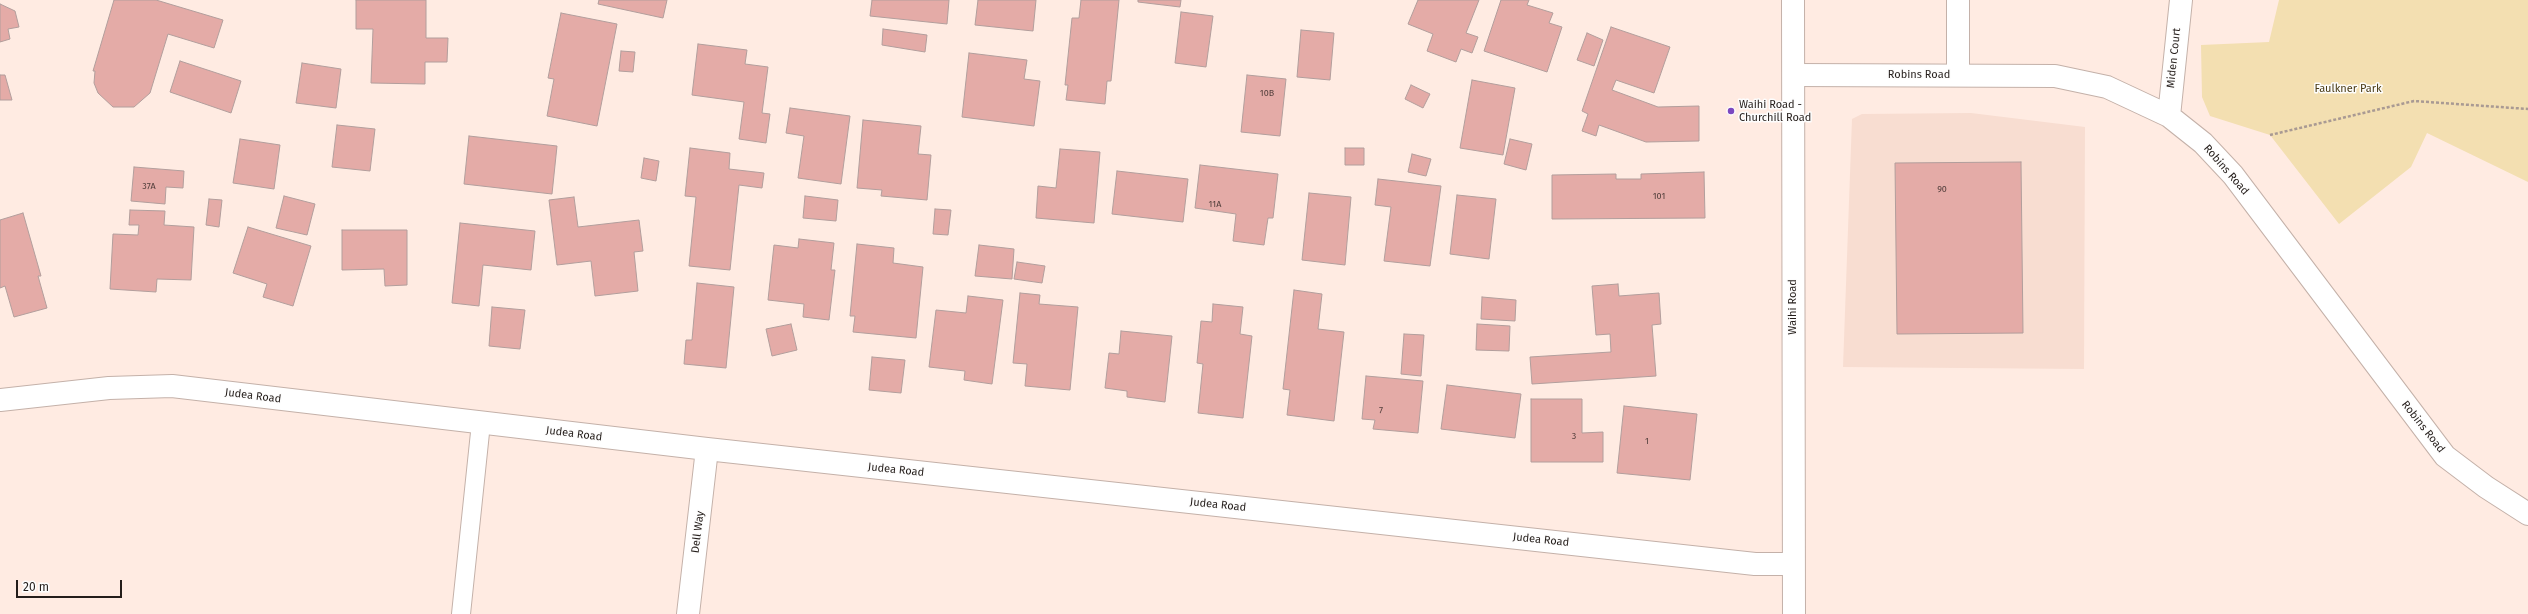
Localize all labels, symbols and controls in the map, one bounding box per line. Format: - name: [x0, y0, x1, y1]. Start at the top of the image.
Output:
- street label: Miden Court: [2164, 27, 2184, 89]
- street label: Robins Road: [1888, 68, 1950, 82]
- park label: Faulkner Park: [2314, 82, 2382, 96]
- house number: 10B: [1260, 88, 1274, 98]
- place label: Waihi Road - Churchill Road: [1739, 98, 1811, 124]
- marker: Waihi Road - Churchill Road: [1726, 106, 1736, 116]
- street label: Robins Road: [2201, 142, 2251, 198]
- house number: 37A: [142, 181, 156, 191]
- house number: 90: [1937, 184, 1947, 194]
- house number: 101: [1653, 191, 1665, 201]
- house number: 11A: [1209, 199, 1221, 209]
- street label: Waihi Road: [1786, 279, 1800, 335]
- street label: Judea Road: [224, 386, 282, 406]
- street label: Robins Road: [2399, 398, 2447, 456]
- house number: 7: [1379, 405, 1383, 415]
- street label: Judea Road: [545, 424, 603, 444]
- house number: 3: [1572, 431, 1576, 441]
- house number: 1: [1645, 436, 1649, 446]
- street label: Judea Road: [867, 460, 925, 480]
- street label: Judea Road: [1189, 495, 1247, 515]
- street label: Dell Way: [689, 510, 707, 554]
- street label: Judea Road: [1512, 530, 1570, 550]
- scale bar: [18, 572, 124, 598]
- text: 20 m: [23, 580, 49, 594]

